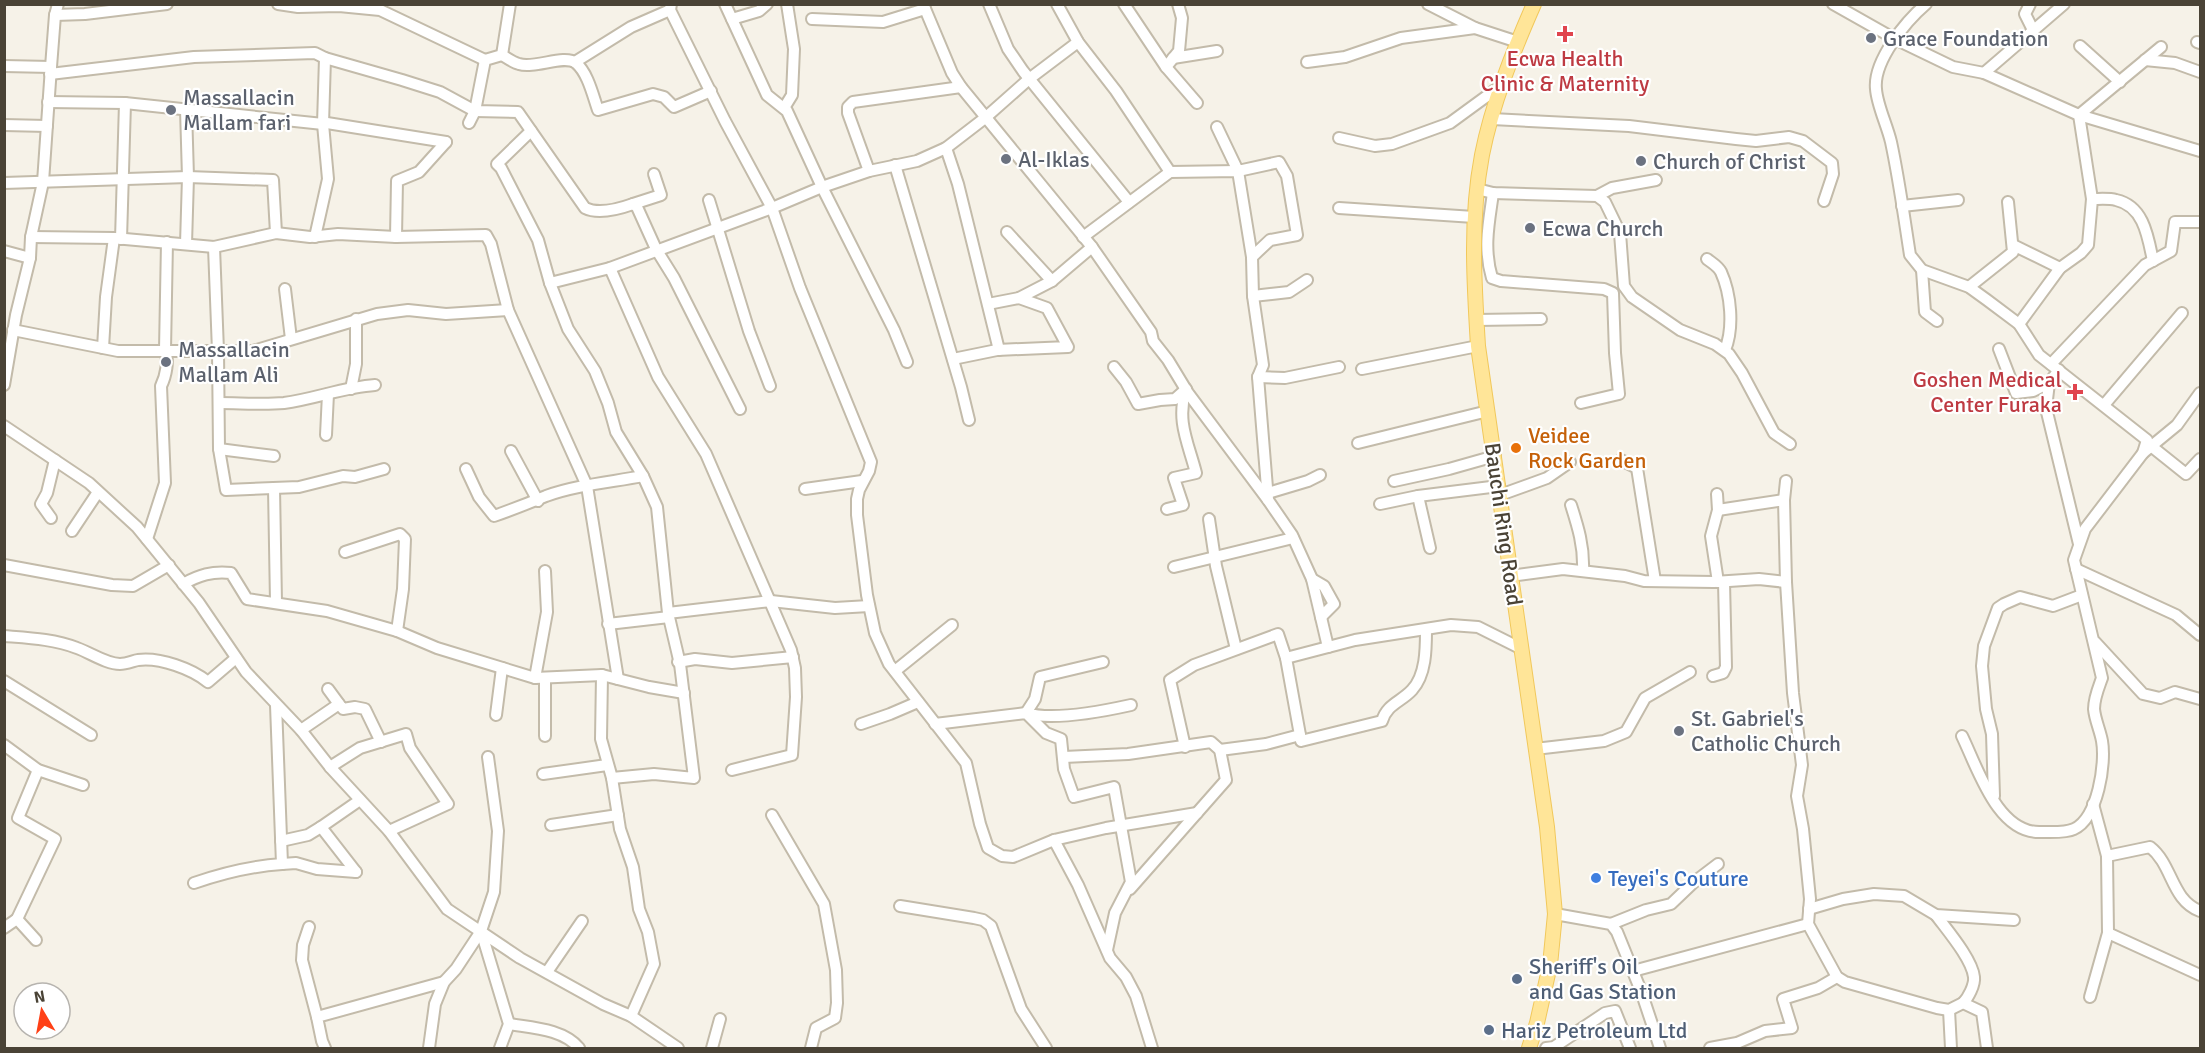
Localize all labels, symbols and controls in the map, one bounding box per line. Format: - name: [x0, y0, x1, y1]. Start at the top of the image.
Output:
- marker: Ecwa Health Clinic & Maternity: [1556, 25, 1574, 43]
- place label: Grace Foundation: [1883, 25, 2048, 52]
- marker: Grace Foundation: [1864, 31, 1878, 45]
- place label: Ecwa Health Clinic & Maternity: [1481, 45, 1650, 97]
- place label: Massallacin Mallam fari: [183, 84, 295, 136]
- marker: Massallacin Mallam fari: [164, 103, 178, 117]
- place label: Al-Iklas: [1018, 146, 1090, 173]
- place label: Church of Christ: [1653, 148, 1806, 175]
- marker: Al-Iklas: [999, 152, 1013, 166]
- marker: Church of Christ: [1634, 154, 1648, 168]
- place label: Ecwa Church: [1542, 215, 1664, 242]
- marker: Ecwa Church: [1523, 221, 1537, 235]
- place label: Massallacin Mallam Ali: [178, 336, 290, 388]
- marker: Massallacin Mallam Ali: [159, 355, 173, 369]
- place label: Goshen Medical Center Furaka: [1913, 366, 2062, 418]
- marker: Goshen Medical Center Furaka: [2066, 383, 2084, 401]
- place label: Veidee Rock Garden: [1528, 422, 1646, 474]
- street label: Bauchi Ring Road: [1479, 441, 1528, 607]
- marker: Veidee Rock Garden: [1509, 441, 1523, 455]
- place label: St. Gabriel's Catholic Church: [1691, 705, 1841, 757]
- marker: St. Gabriel's Catholic Church: [1672, 724, 1686, 738]
- place label: Teyei's Couture: [1608, 865, 1749, 892]
- marker: Teyei's Couture: [1589, 871, 1603, 885]
- place label: Sheriff's Oil and Gas Station: [1529, 953, 1677, 1005]
- marker: Sheriff's Oil and Gas Station: [1510, 972, 1524, 986]
- north arrow: [12, 981, 72, 1041]
- text: N: [32, 986, 47, 1008]
- place label: Hariz Petroleum Ltd: [1501, 1017, 1687, 1044]
- marker: Hariz Petroleum Ltd: [1482, 1023, 1496, 1037]

